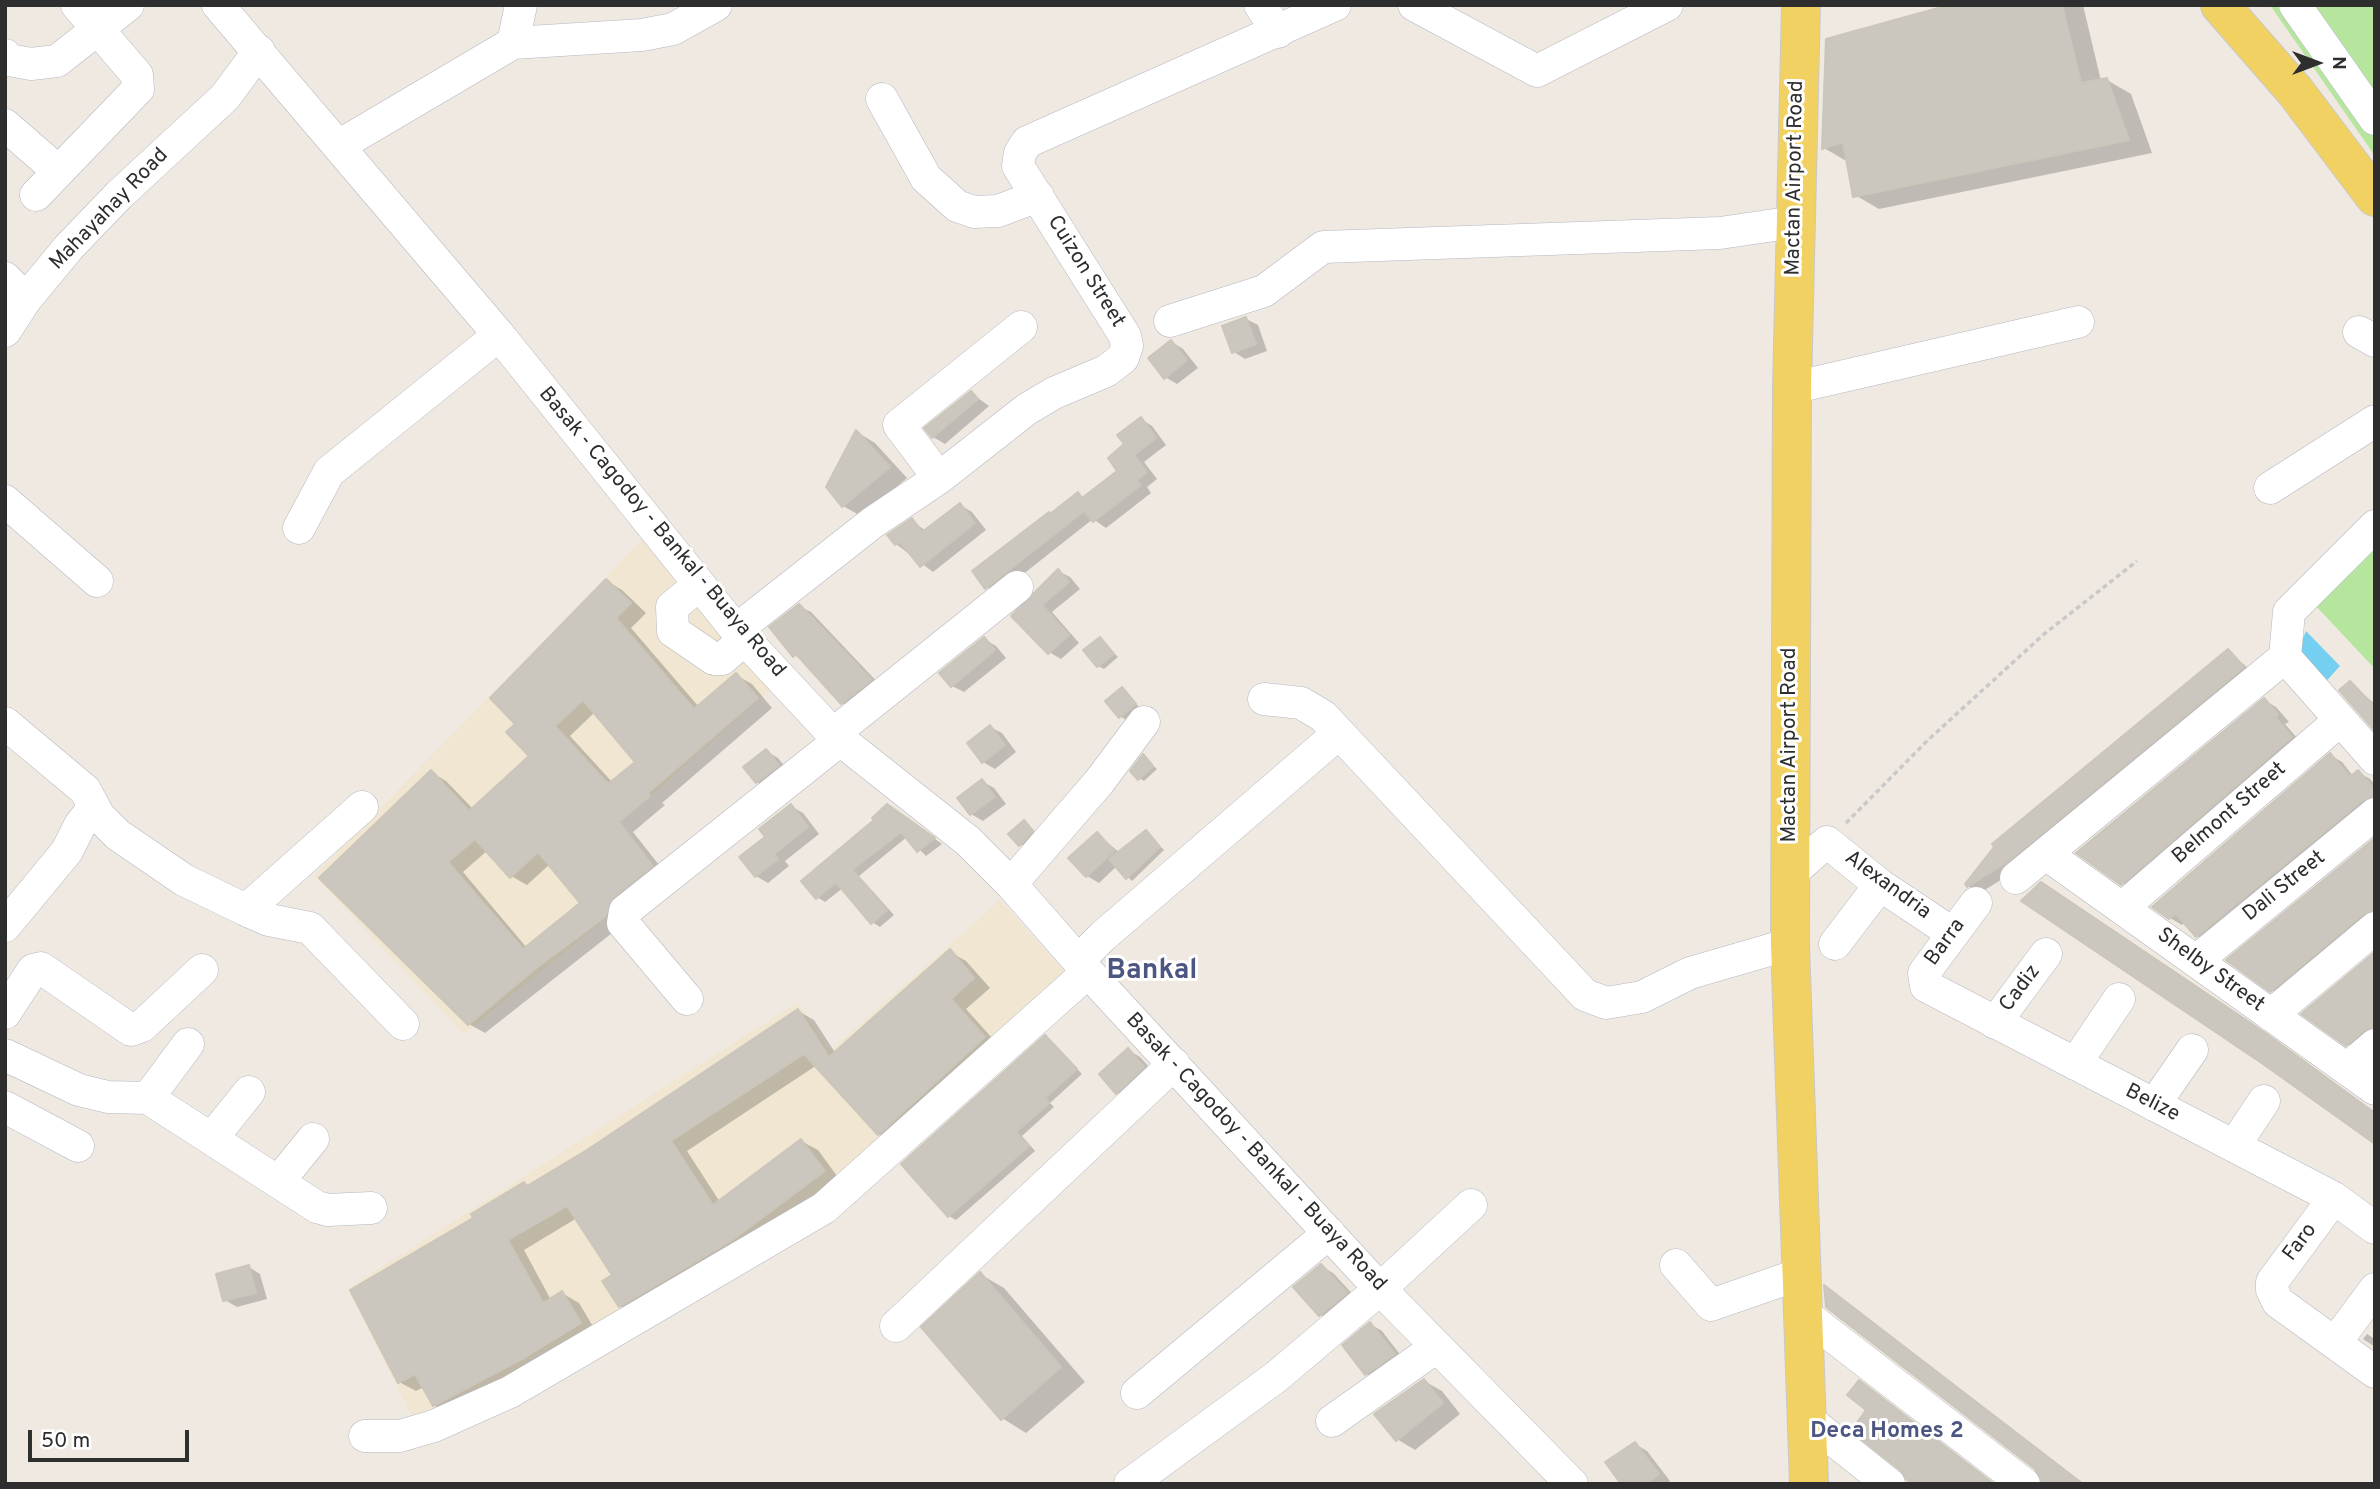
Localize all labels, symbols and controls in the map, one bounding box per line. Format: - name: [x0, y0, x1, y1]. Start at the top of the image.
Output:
- north arrow: [2282, 28, 2352, 98]
- text: N: [2326, 56, 2350, 70]
- street label: Mactan Airport Road: [1782, 80, 1810, 276]
- street label: Mahayahay Road: [46, 144, 174, 276]
- street label: Cuizon Street: [1041, 211, 1129, 333]
- street label: Basak - Cagodoy - Bankal - Buaya Road: [532, 383, 790, 683]
- street label: Mactan Airport Road: [1778, 647, 1804, 843]
- street label: Belmont Street: [2168, 758, 2292, 870]
- street label: Alexandria: [1839, 846, 1935, 926]
- street label: Dali Street: [2239, 846, 2331, 928]
- street label: Barra: [1920, 915, 1972, 971]
- street label: Shelby Street: [2151, 923, 2269, 1019]
- district label: Bankal: [1107, 955, 1197, 989]
- street label: Cadiz: [1995, 960, 2047, 1018]
- street label: Basak - Cagodoy - Bankal - Buaya Road: [1119, 1009, 1391, 1297]
- street label: Belize: [2121, 1080, 2183, 1128]
- street label: Faro: [2279, 1219, 2323, 1267]
- scale bar: [32, 1416, 192, 1460]
- district label: Deca Homes 2: [1810, 1418, 1964, 1446]
- text: 50 m: [41, 1428, 90, 1455]

